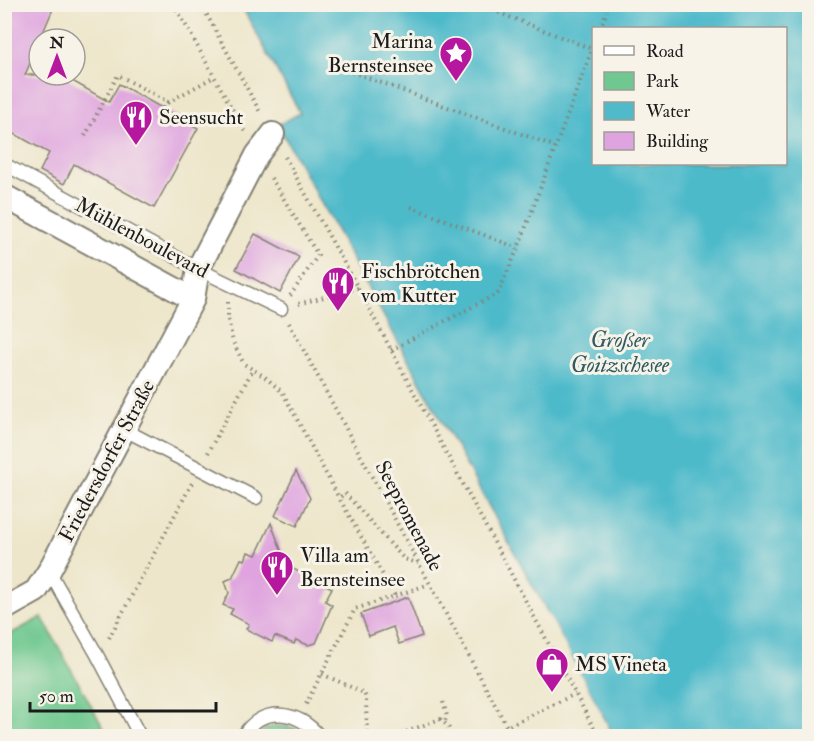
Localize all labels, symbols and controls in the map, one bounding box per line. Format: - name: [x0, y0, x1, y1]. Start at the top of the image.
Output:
- north arrow: [27, 27, 87, 87]
- legend: [592, 27, 787, 165]
- place label: Marina Bernsteinsee: [328, 28, 433, 79]
- text: N: [49, 33, 65, 53]
- place icon: Marina Bernsteinsee: [438, 35, 474, 82]
- text: Road: [646, 40, 684, 63]
- text: Park: [646, 70, 679, 93]
- restaurant icon: Seensucht: [118, 99, 154, 146]
- text: Water: [645, 100, 690, 123]
- place label: Seensucht: [159, 104, 243, 131]
- text: Building: [646, 130, 709, 153]
- street label: Mühlenboulevard: [70, 191, 214, 285]
- place label: Fischbrötchen vom Kutter: [360, 258, 480, 309]
- restaurant icon: Fischbrötchen vom Kutter: [320, 265, 356, 312]
- water label: Großer Goitzschesee: [571, 326, 670, 379]
- street label: Friedersdorfer Straße: [53, 375, 161, 547]
- street label: Seepromenade: [369, 456, 449, 576]
- place label: Villa am Bernsteinsee: [300, 542, 405, 593]
- restaurant icon: Villa am Bernsteinsee: [259, 549, 295, 596]
- shop icon: MS Vineta: [534, 646, 570, 693]
- place label: MS Vineta: [575, 651, 667, 678]
- scale bar: [30, 675, 216, 713]
- text: 50 m: [39, 685, 74, 708]

